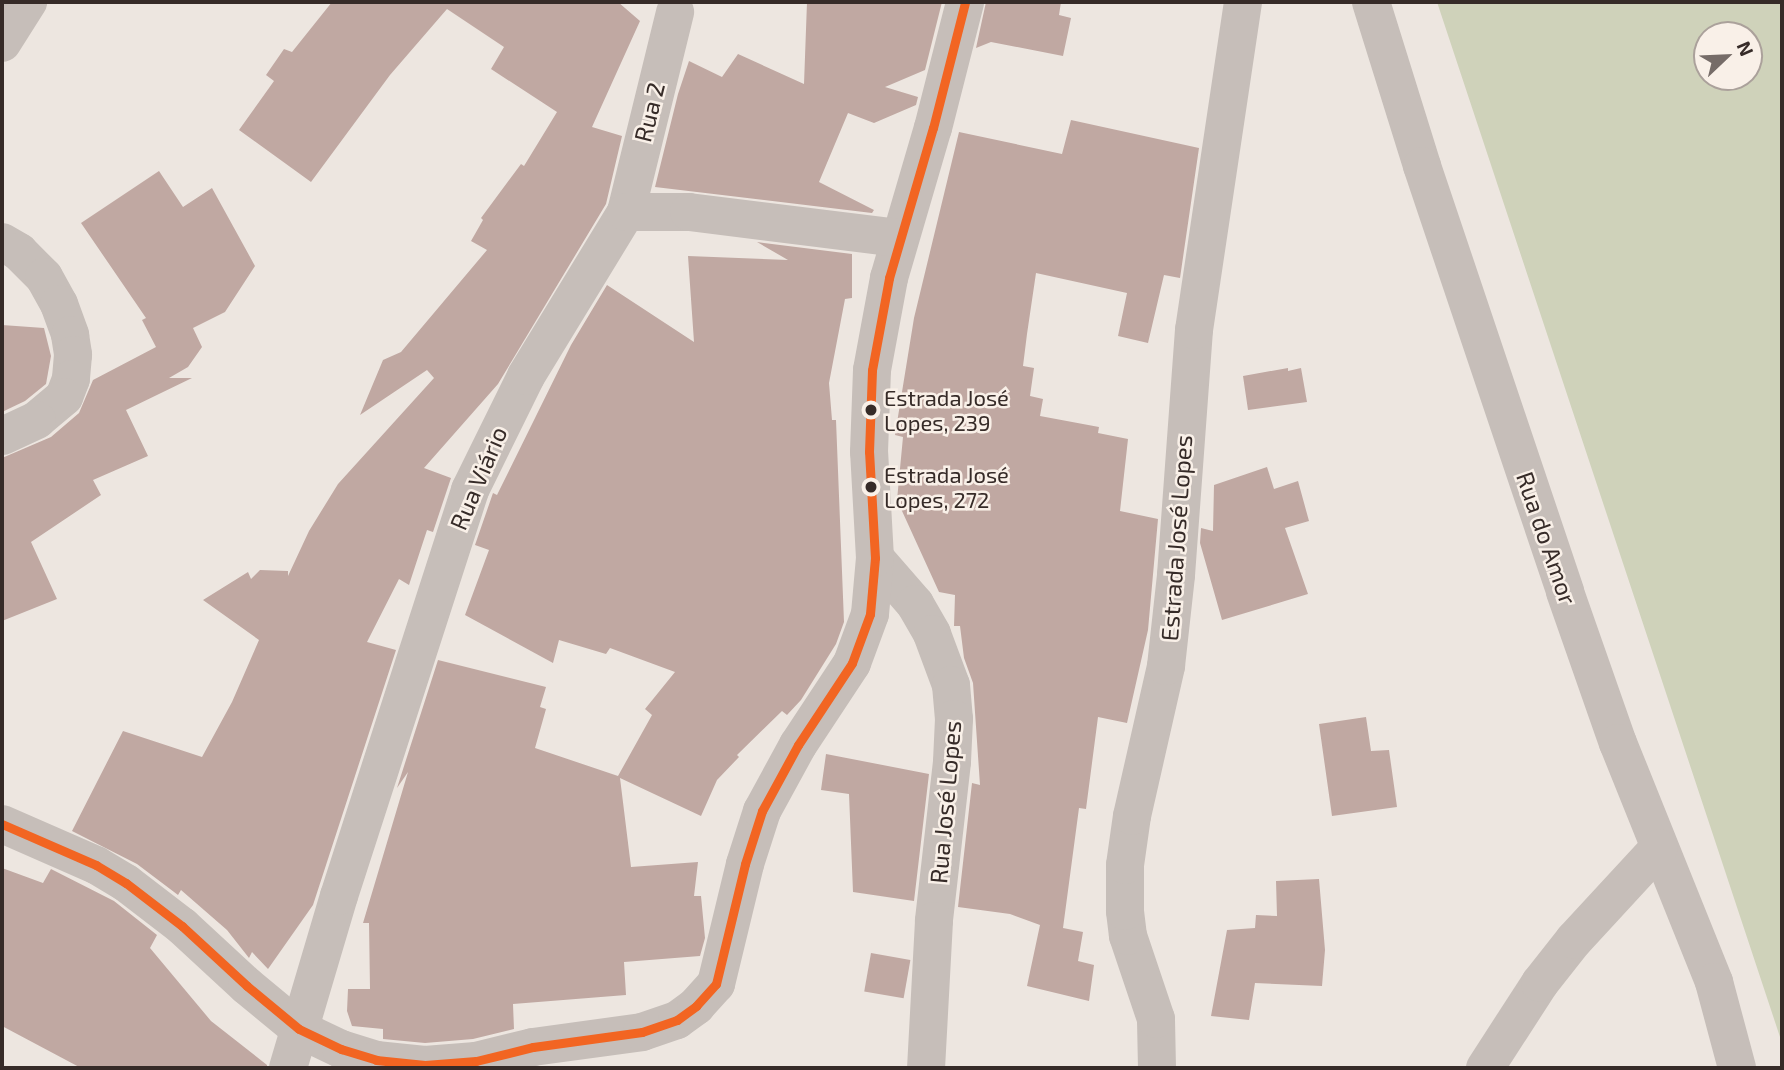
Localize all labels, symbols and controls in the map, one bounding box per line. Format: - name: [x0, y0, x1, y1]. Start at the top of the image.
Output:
- north arrow: [1693, 21, 1763, 91]
- text: N: [1733, 38, 1759, 59]
- street label: Rua 2: [628, 79, 670, 145]
- place label: Estrada José Lopes, 239: [884, 384, 1009, 436]
- marker: Estrada José Lopes, 239: [864, 403, 878, 417]
- street label: Rua Viário: [443, 422, 513, 534]
- street label: Estrada José Lopes: [1154, 434, 1198, 642]
- place label: Estrada José Lopes, 272: [884, 461, 1009, 512]
- street label: Rua do Amor: [1511, 468, 1583, 608]
- marker: Estrada José Lopes, 272: [864, 480, 878, 494]
- street label: Rua José Lopes: [924, 719, 966, 885]

